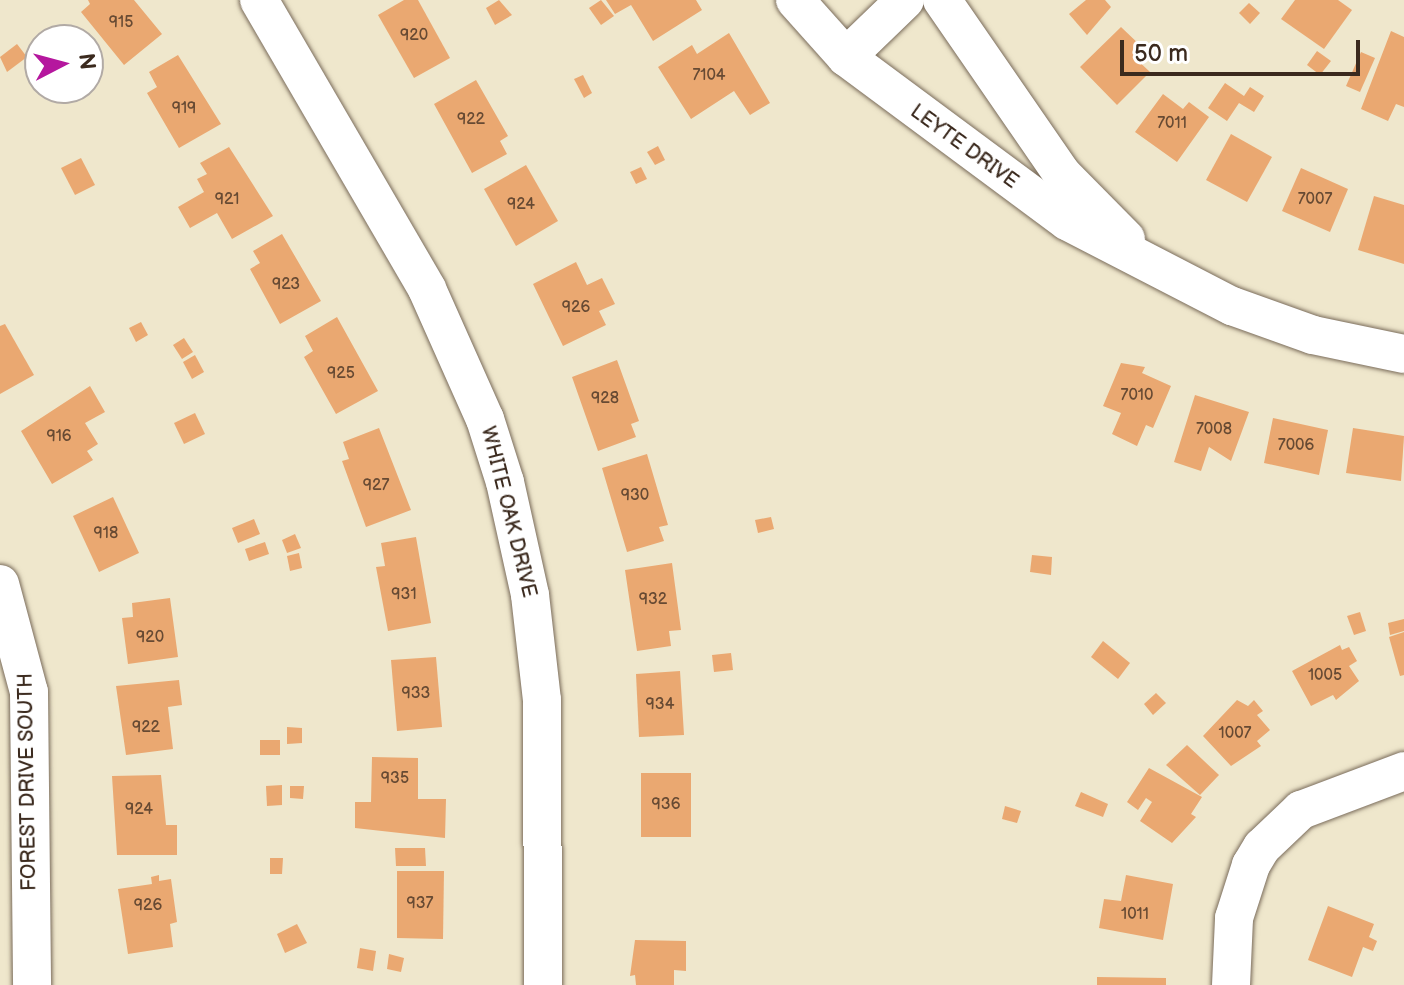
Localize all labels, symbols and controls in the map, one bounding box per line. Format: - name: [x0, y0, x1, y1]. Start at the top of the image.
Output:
- house number: 915: [109, 13, 133, 33]
- north arrow: [24, 24, 104, 104]
- scale bar: [1124, 24, 1364, 74]
- house number: 920: [400, 26, 428, 46]
- text: 50 m: [1134, 39, 1188, 68]
- text: N: [72, 52, 101, 71]
- house number: 7104: [692, 66, 726, 86]
- house number: 919: [172, 99, 196, 119]
- street label: LEYTE DRIVE: [905, 100, 1023, 194]
- house number: 922: [457, 110, 485, 130]
- house number: 7011: [1157, 114, 1187, 134]
- house number: 921: [215, 190, 239, 210]
- house number: 7007: [1298, 190, 1332, 210]
- house number: 924: [507, 195, 535, 215]
- house number: 923: [272, 275, 300, 295]
- house number: 926: [562, 298, 590, 318]
- house number: 925: [327, 364, 355, 384]
- house number: 7010: [1121, 386, 1153, 406]
- house number: 928: [591, 389, 619, 409]
- house number: 7008: [1196, 420, 1232, 440]
- street label: WHITE OAK DRIVE: [475, 424, 541, 600]
- house number: 916: [46, 427, 72, 447]
- house number: 7006: [1278, 436, 1314, 456]
- house number: 927: [363, 476, 389, 496]
- house number: 930: [621, 486, 649, 506]
- house number: 918: [94, 524, 118, 544]
- house number: 931: [391, 585, 417, 605]
- house number: 932: [639, 590, 667, 610]
- house number: 920: [136, 628, 164, 648]
- house number: 1005: [1308, 666, 1342, 686]
- street label: FOREST DRIVE SOUTH: [14, 673, 42, 891]
- house number: 933: [402, 684, 430, 704]
- house number: 934: [646, 695, 674, 715]
- house number: 922: [132, 718, 160, 738]
- house number: 1007: [1219, 724, 1251, 744]
- house number: 935: [381, 769, 409, 789]
- house number: 936: [652, 795, 680, 815]
- house number: 924: [125, 800, 153, 820]
- house number: 937: [407, 894, 433, 914]
- house number: 926: [134, 896, 162, 916]
- house number: 1011: [1121, 905, 1149, 925]

